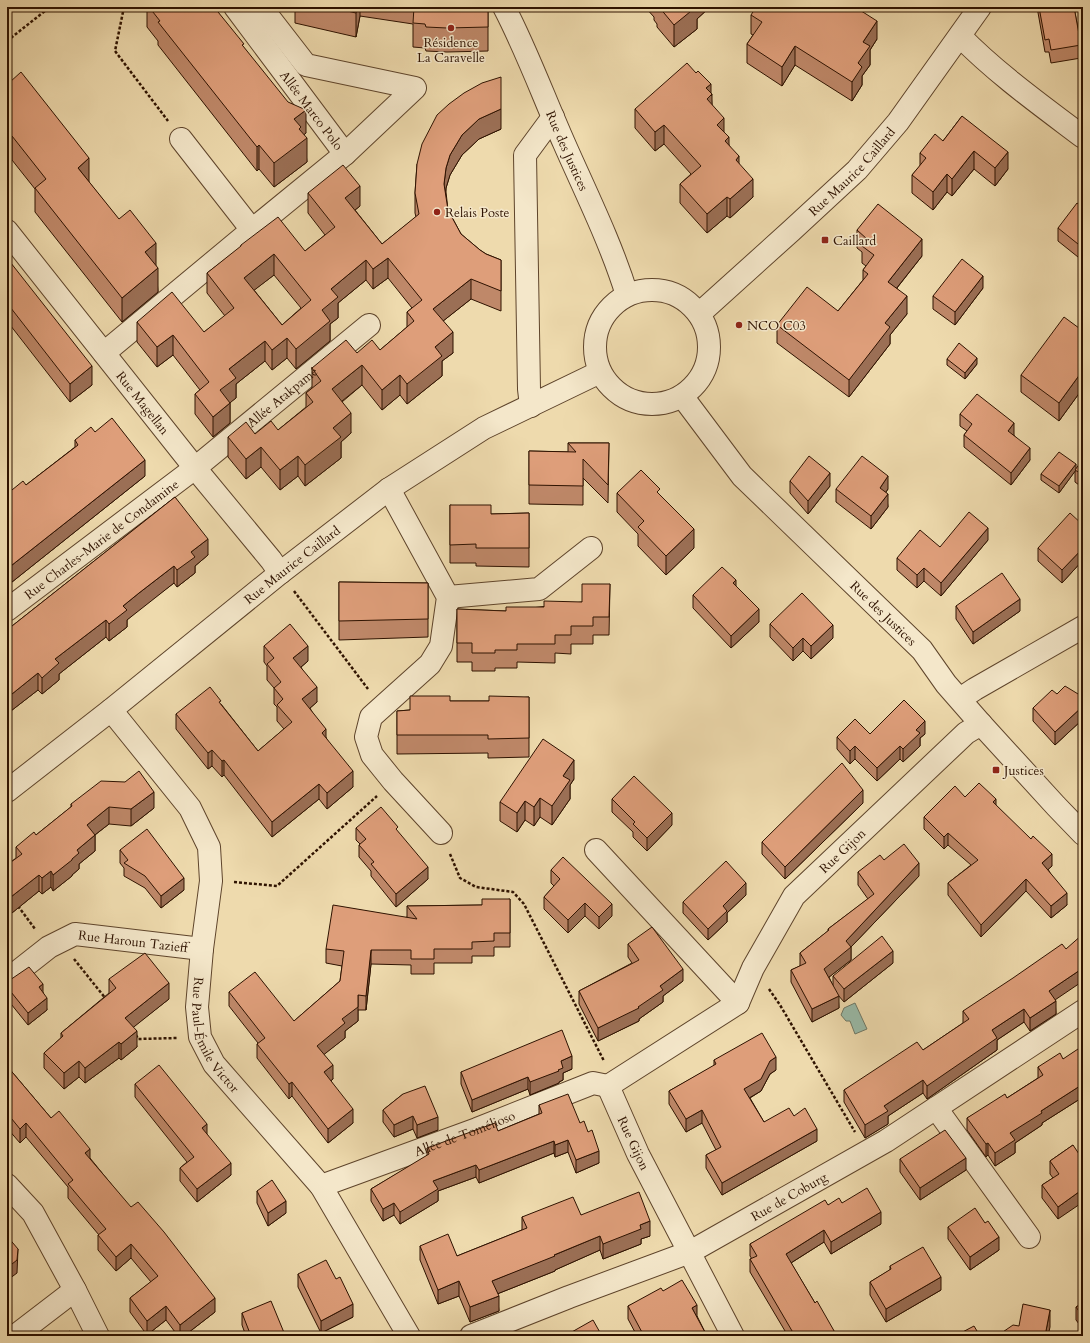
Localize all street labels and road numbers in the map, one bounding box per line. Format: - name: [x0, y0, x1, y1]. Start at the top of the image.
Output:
- street label: Allée Marco Polo: [275, 67, 347, 154]
- street label: Rue des Justices: [541, 108, 592, 194]
- street label: Rue Maurice Caillard: [805, 124, 900, 220]
- street label: Allée Atakpamé: [243, 363, 322, 432]
- street label: Rue Magellan: [112, 368, 173, 439]
- street label: Rue Charles-Marie de Condamine: [21, 475, 183, 604]
- street label: Rue Maurice Caillard: [241, 522, 344, 609]
- street label: Rue des Justices: [846, 577, 920, 650]
- street label: Rue Gijon: [816, 824, 870, 878]
- street label: Rue Haroun Tazieff: [77, 926, 191, 958]
- street label: Rue Paul-Émile Victor: [187, 976, 243, 1097]
- street label: Allée de Tomélioso: [412, 1107, 518, 1161]
- street label: Rue Gijon: [613, 1114, 654, 1174]
- street label: Rue de Coburg: [748, 1168, 831, 1226]

